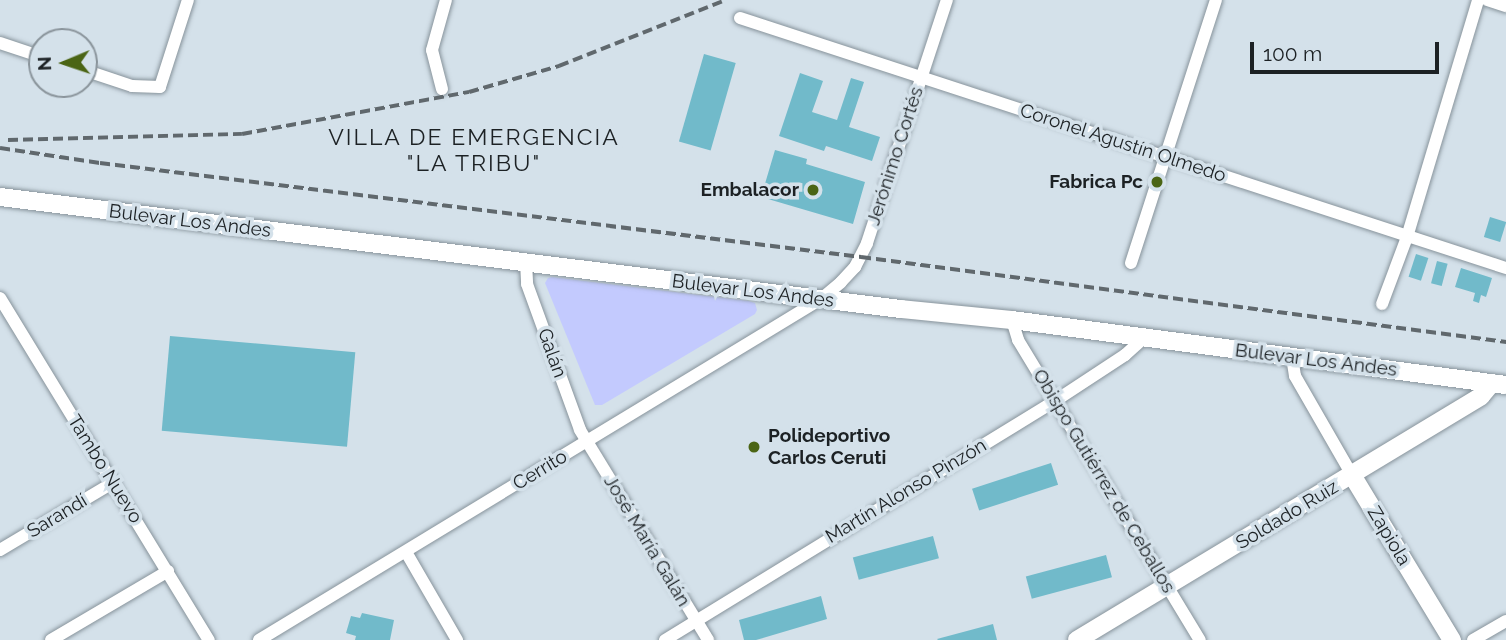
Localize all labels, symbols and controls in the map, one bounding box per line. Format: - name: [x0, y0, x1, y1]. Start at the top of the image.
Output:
- north arrow: [28, 28, 98, 98]
- scale bar: [1254, 28, 1443, 72]
- text: 100 m: [1263, 41, 1322, 66]
- text: N: [33, 56, 55, 71]
- street label: Jerónimo Cortés: [862, 84, 928, 228]
- street label: Coronel Agustín Olmedo: [1016, 99, 1230, 187]
- district label: VILLA DE EMERGENCIA "LA TRIBU": [330, 123, 618, 177]
- place label: Fabrica Pc: [1049, 171, 1143, 193]
- marker: Fabrica Pc: [1149, 174, 1165, 190]
- place label: Embalacor: [701, 179, 799, 201]
- marker: Embalacor: [805, 182, 821, 198]
- street label: Bulevar Los Andes: [107, 200, 273, 242]
- street label: Bulevar Los Andes: [670, 270, 836, 312]
- street label: Galán: [533, 325, 571, 381]
- street label: Bulevar Los Andes: [1233, 339, 1399, 381]
- street label: Obispo Gutiérrez de Ceballos: [1028, 365, 1180, 597]
- street label: Tambo Nuevo: [63, 411, 147, 527]
- place label: Polideportivo Carlos Ceruti: [768, 425, 890, 469]
- street label: Martín Alonso Pinzón: [821, 434, 991, 548]
- marker: Polideportivo Carlos Ceruti: [746, 439, 762, 455]
- street label: Cerrito: [509, 445, 571, 495]
- street label: José María Galán: [599, 471, 695, 611]
- street label: Soldado Ruiz: [1232, 476, 1342, 554]
- street label: Sarandí: [23, 489, 91, 543]
- street label: Zapiola: [1362, 502, 1416, 570]

